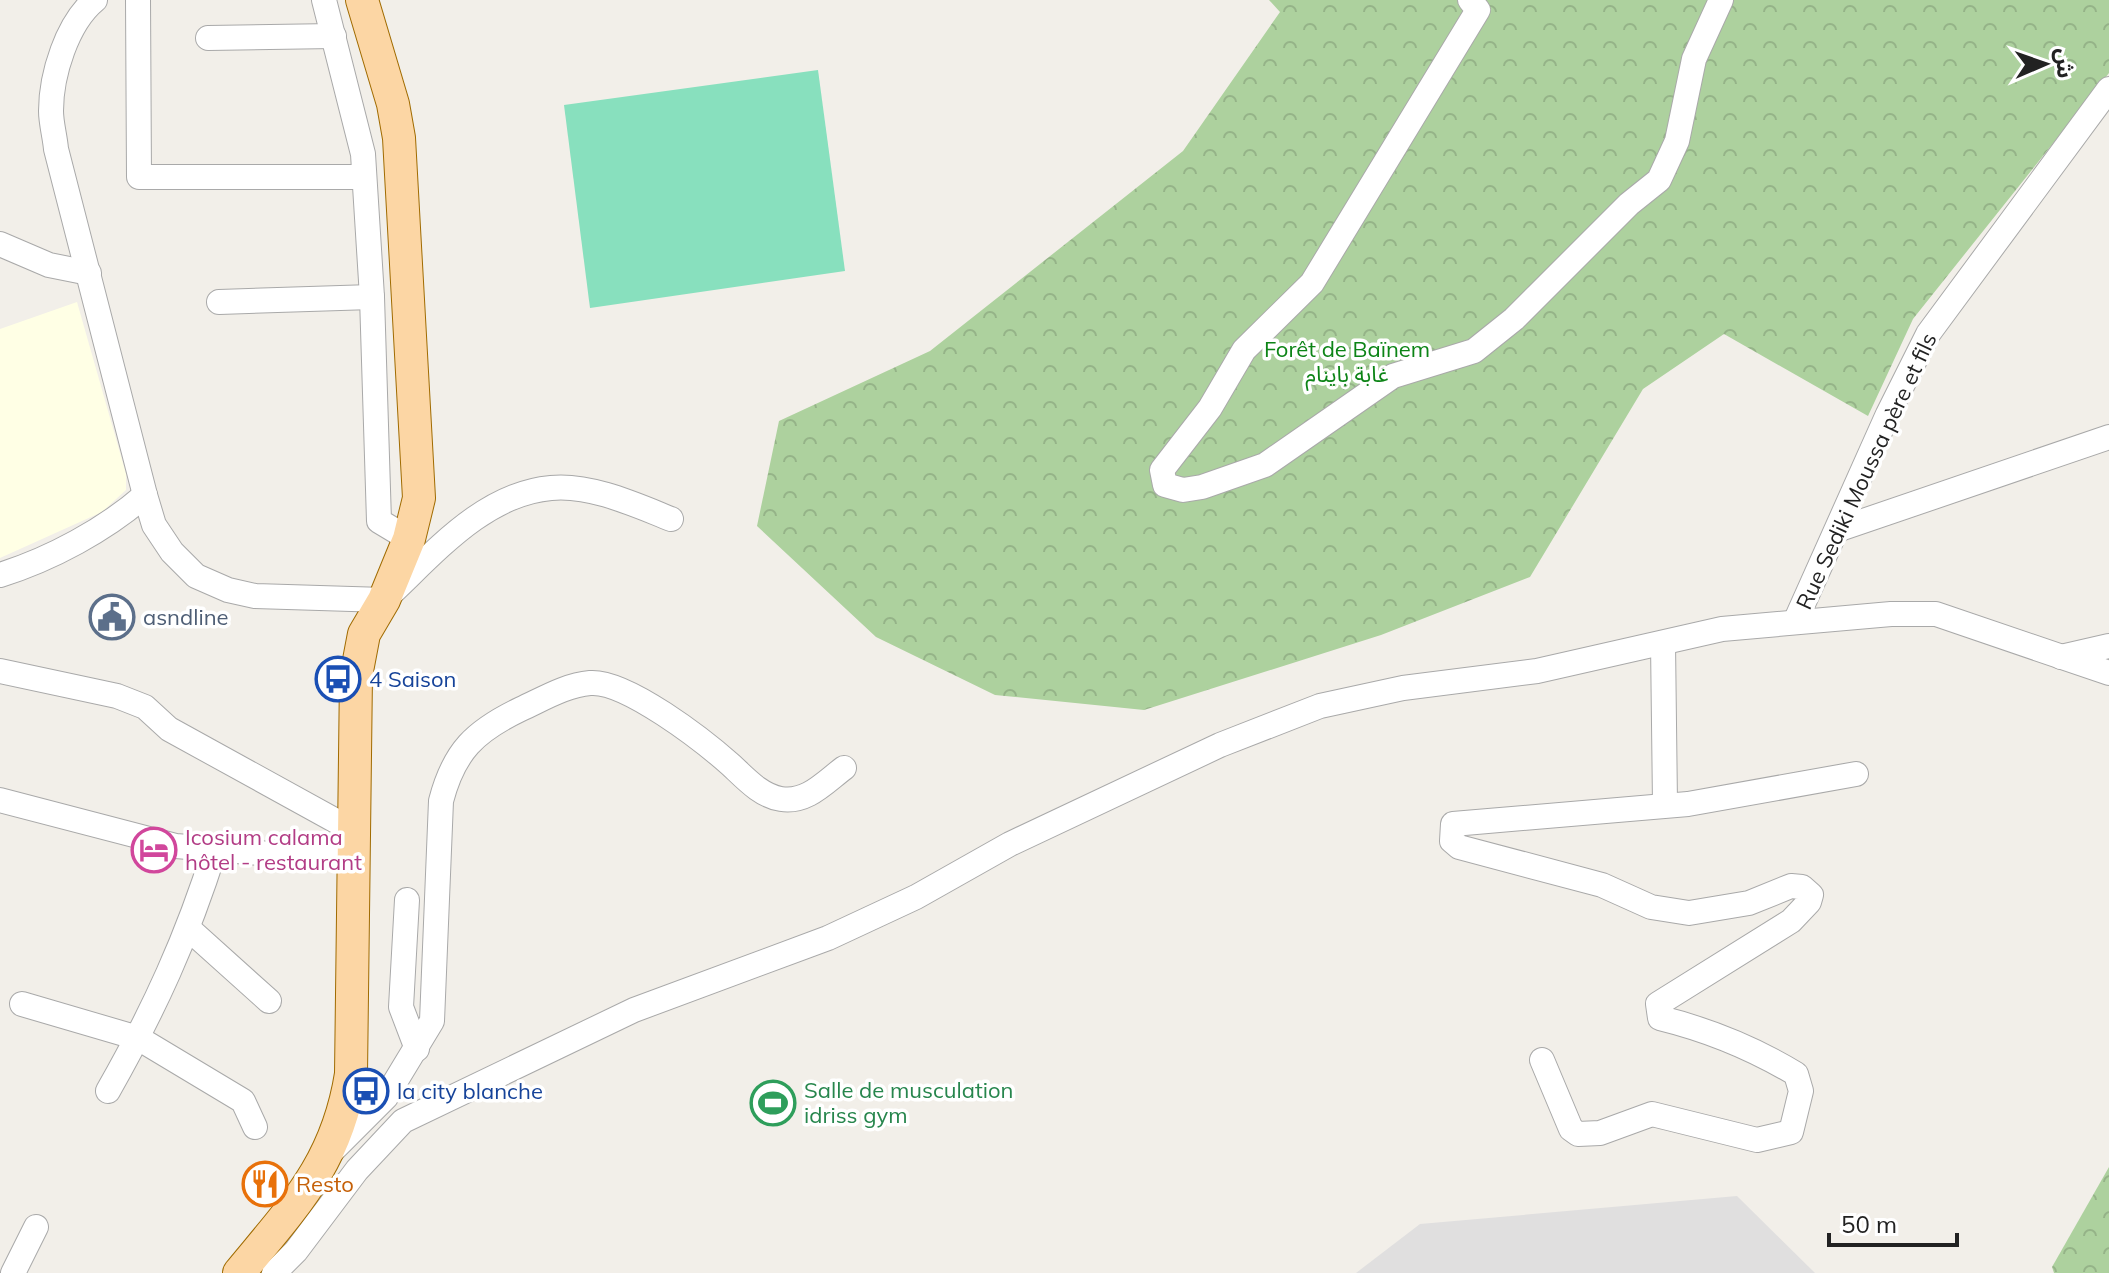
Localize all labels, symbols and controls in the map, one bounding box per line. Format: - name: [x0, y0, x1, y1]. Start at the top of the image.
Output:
- north arrow: [2005, 24, 2085, 104]
- text: ش: [2050, 48, 2080, 79]
- street label: Rue Sediki Moussa père et fils: [1790, 328, 1942, 614]
- park label: Forêt de Baïnem غابة باينام: [1264, 335, 1430, 391]
- public building icon: asndline: [88, 593, 136, 641]
- place label: asndline: [143, 603, 229, 631]
- bus stop icon: 4 Saison: [314, 655, 362, 703]
- place label: 4 Saison: [369, 665, 456, 693]
- place label: Icosium calama hôtel - restaurant: [185, 823, 362, 876]
- hotel icon: Icosium calama hôtel - restaurant: [130, 826, 178, 874]
- bus stop icon: la city blanche: [342, 1067, 390, 1115]
- place label: Salle de musculation idriss gym: [804, 1076, 1013, 1129]
- place label: la city blanche: [397, 1077, 543, 1105]
- sports icon: Salle de musculation idriss gym: [749, 1079, 797, 1127]
- restaurant icon: Resto: [241, 1160, 289, 1208]
- place label: Resto: [296, 1170, 354, 1198]
- scale bar: [1829, 1197, 1957, 1247]
- text: 50 m: [1841, 1209, 1897, 1239]

